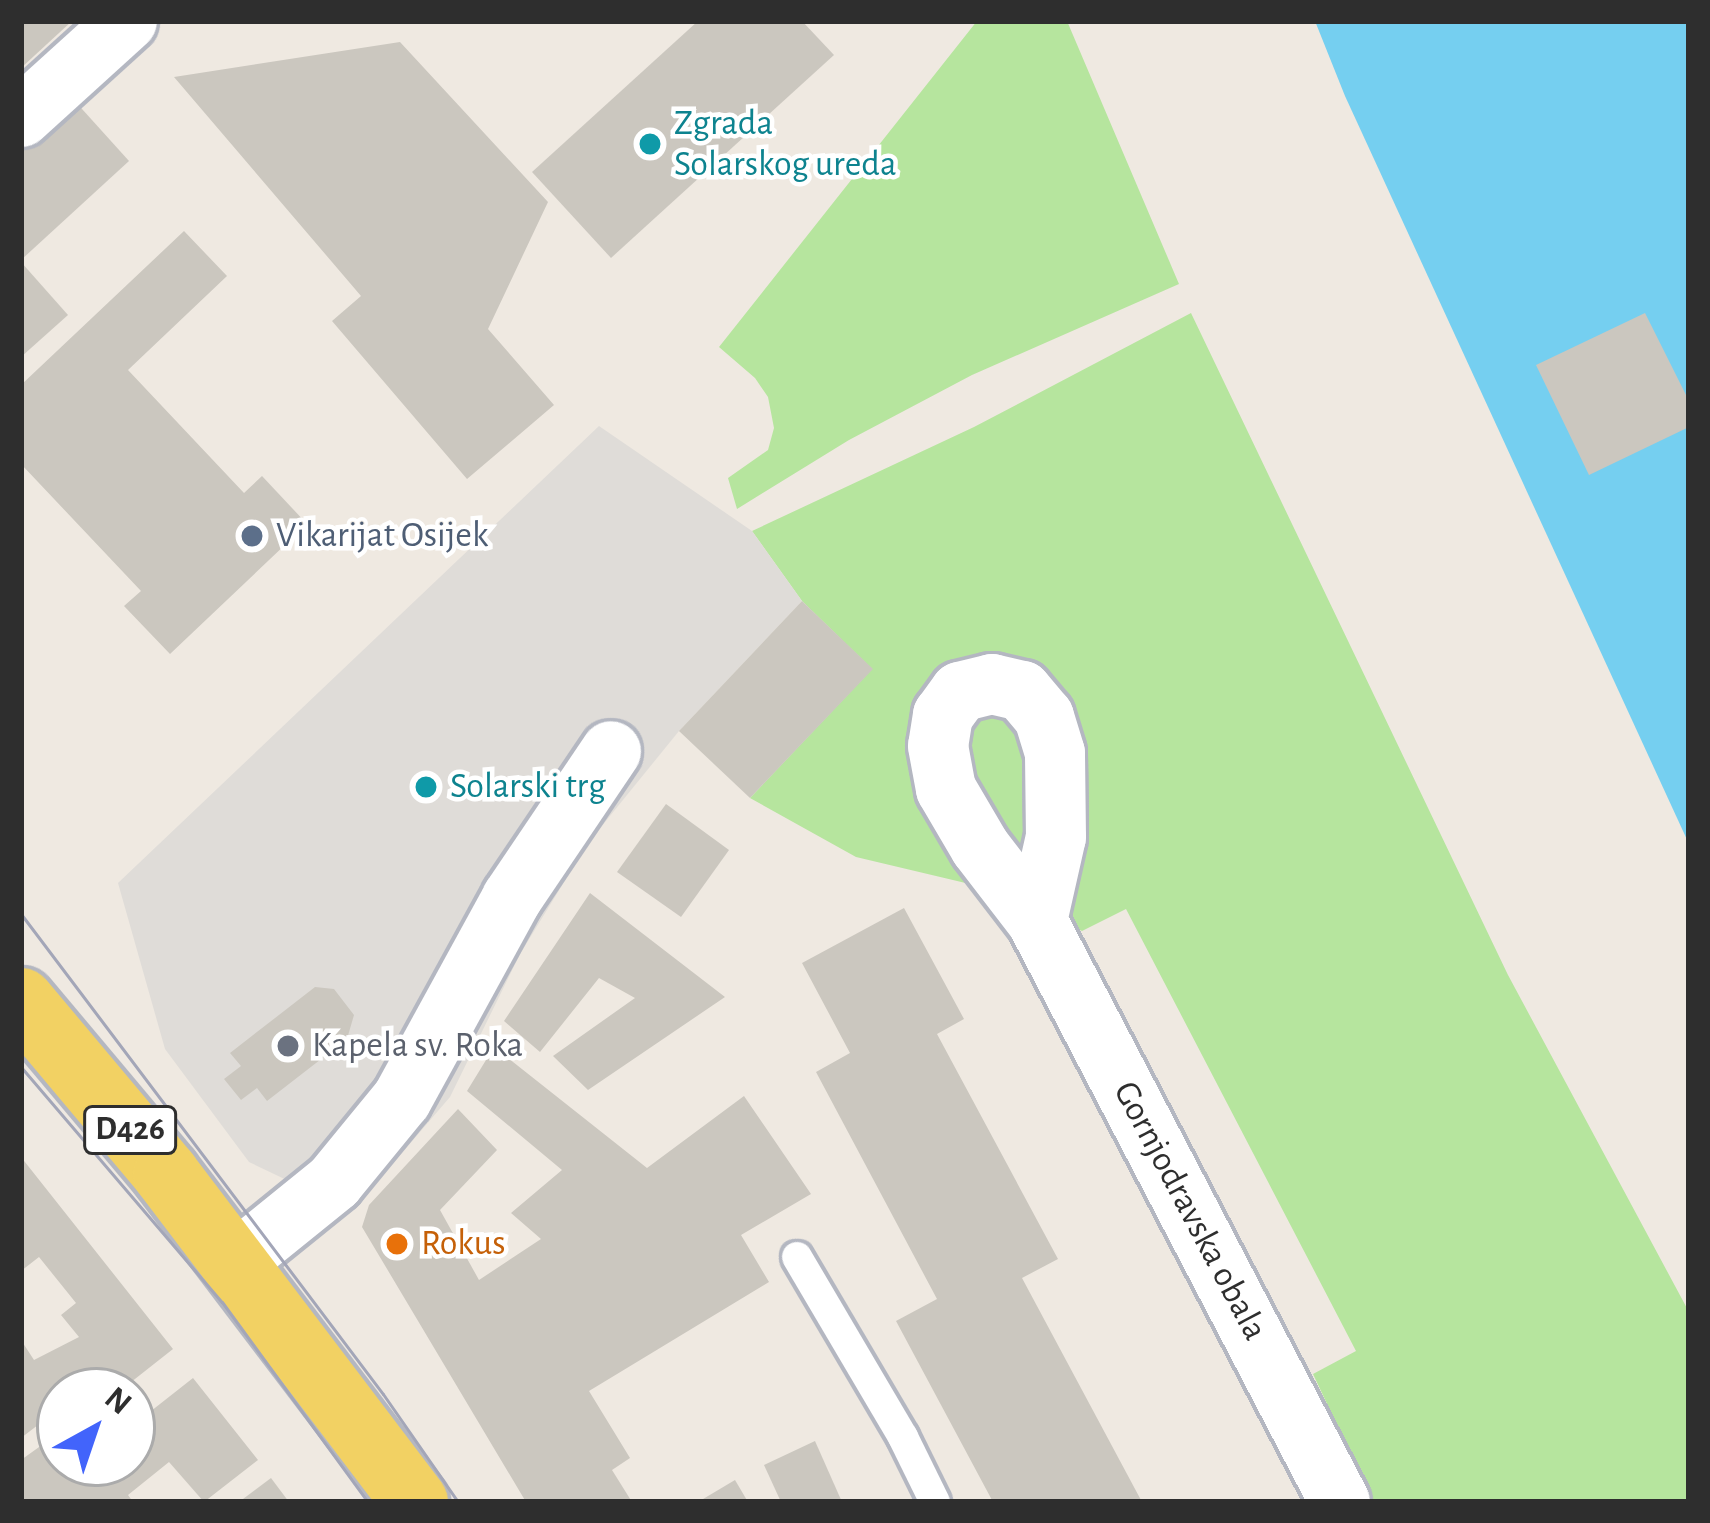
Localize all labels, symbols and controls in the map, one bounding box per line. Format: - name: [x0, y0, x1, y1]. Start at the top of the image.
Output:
- place label: Zgrada Solarskog ureda: [674, 101, 897, 186]
- marker: Zgrada Solarskog ureda: [637, 131, 663, 157]
- place label: Vikarijat Osijek: [276, 514, 488, 558]
- marker: Vikarijat Osijek: [239, 523, 265, 549]
- place label: Solarski trg: [450, 765, 606, 809]
- marker: Solarski trg: [413, 774, 439, 800]
- place label: Kapela sv. Roka: [312, 1024, 523, 1068]
- marker: Kapela sv. Roka: [275, 1033, 301, 1059]
- street label: Gornjodravska obala: [1104, 1074, 1276, 1348]
- road number: D426: [82, 1103, 178, 1157]
- place label: Rokus: [421, 1222, 505, 1266]
- marker: Rokus: [384, 1231, 410, 1257]
- north arrow: [36, 1367, 156, 1487]
- text: N: [98, 1381, 137, 1421]

